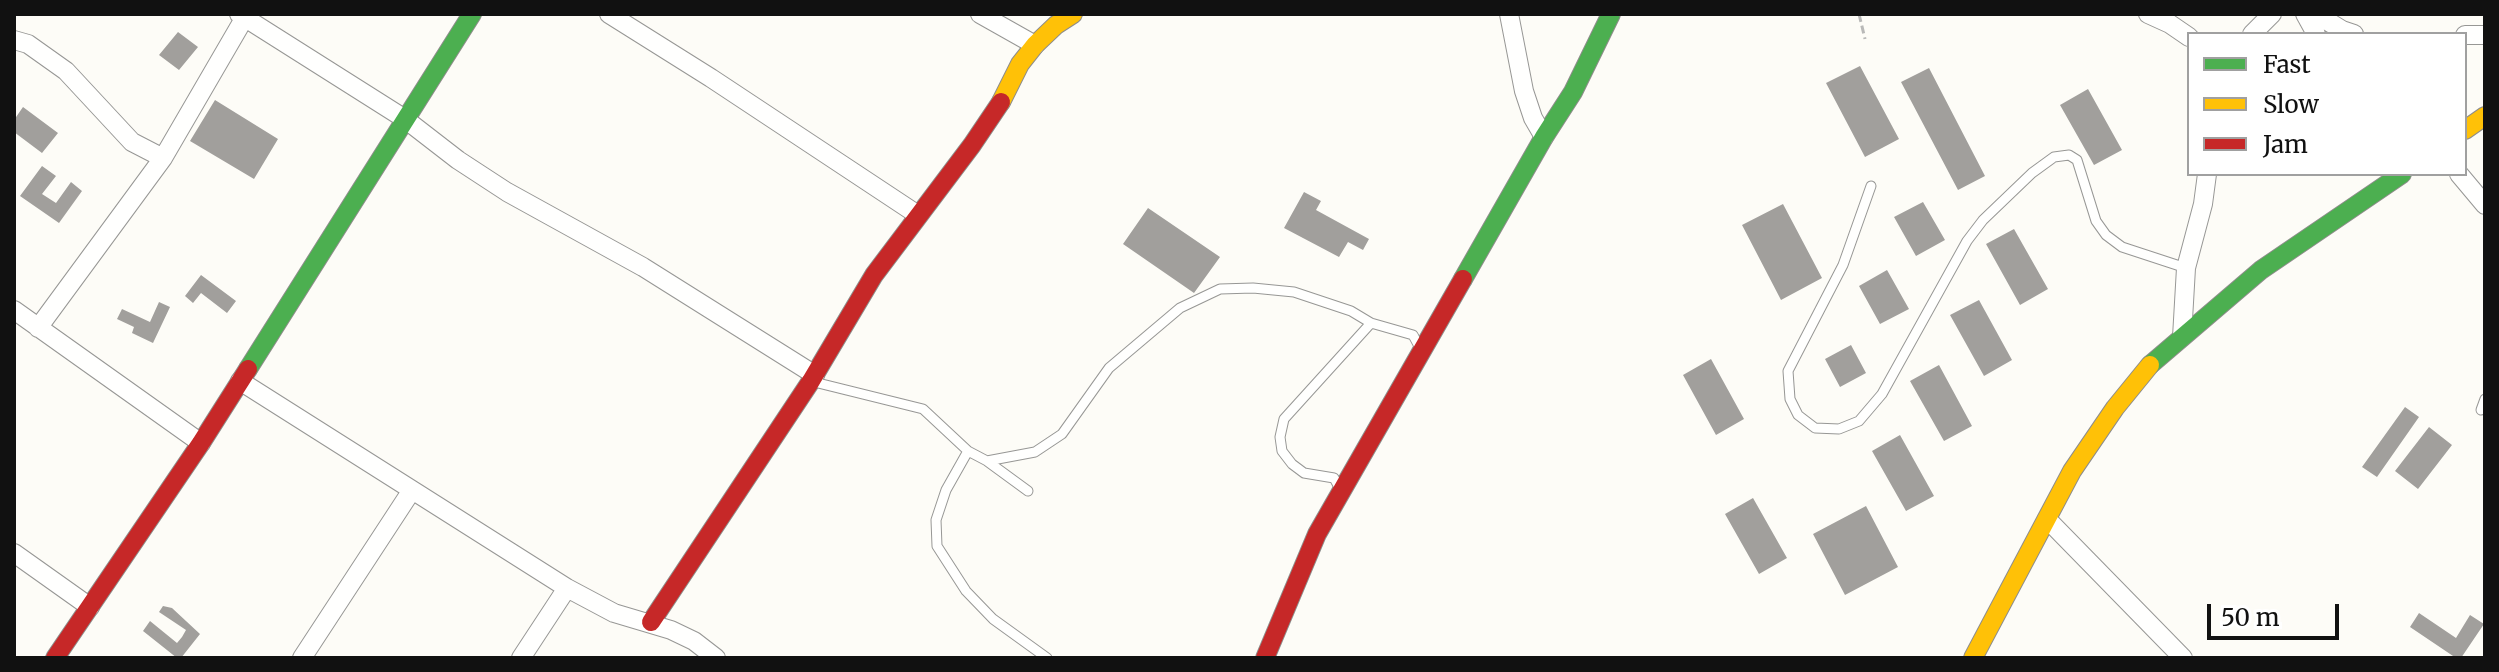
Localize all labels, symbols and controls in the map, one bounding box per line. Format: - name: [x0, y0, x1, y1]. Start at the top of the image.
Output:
- legend: [2187, 32, 2467, 176]
- text: Fast: [2263, 49, 2311, 80]
- text: Slow: [2263, 89, 2319, 120]
- text: Jam: [2263, 129, 2308, 160]
- scale bar: [2211, 588, 2343, 638]
- text: 50 m: [2221, 602, 2280, 633]

